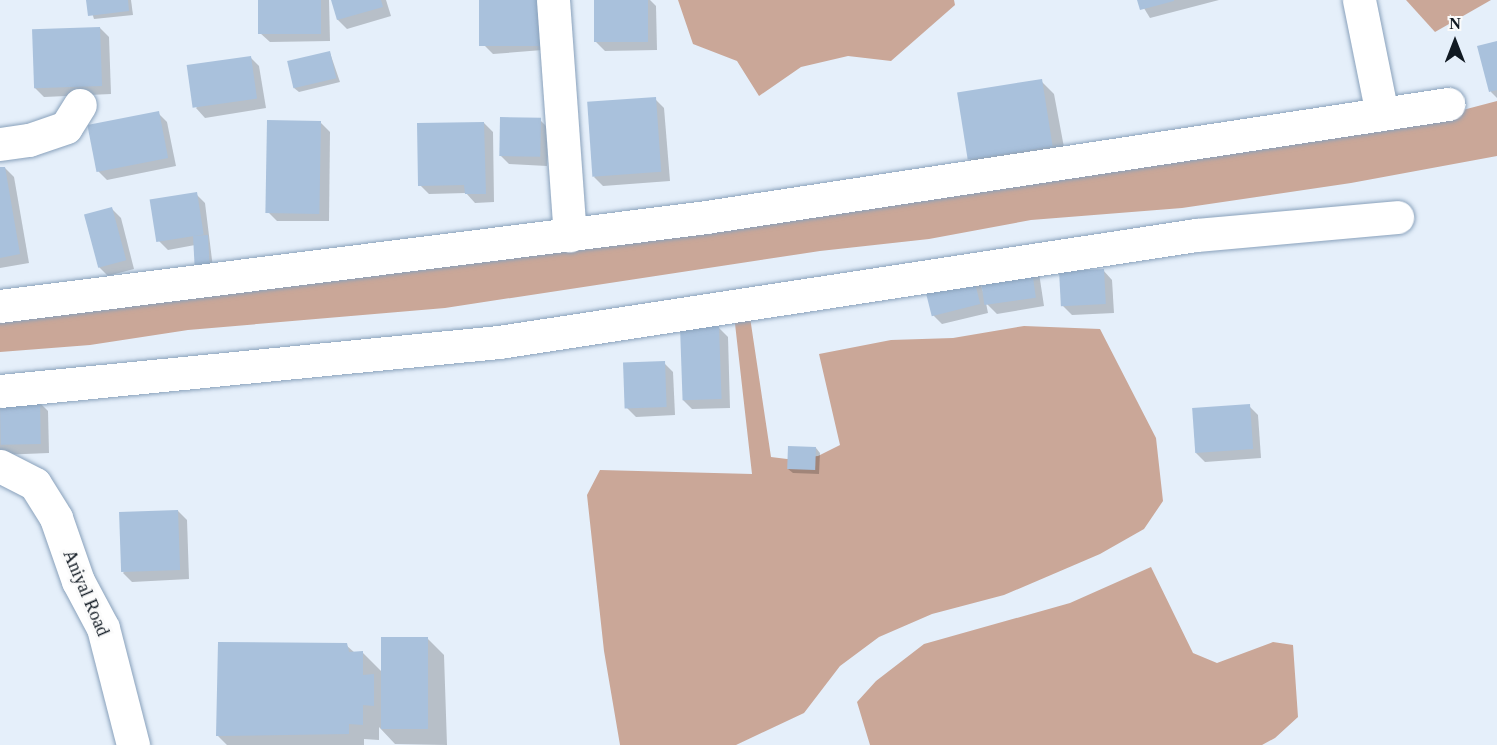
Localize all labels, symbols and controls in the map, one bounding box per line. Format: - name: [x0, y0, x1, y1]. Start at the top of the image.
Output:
- north arrow: [1425, 12, 1485, 72]
- text: N: [1449, 15, 1461, 32]
- street label: Aniyal Road: [58, 547, 114, 639]

